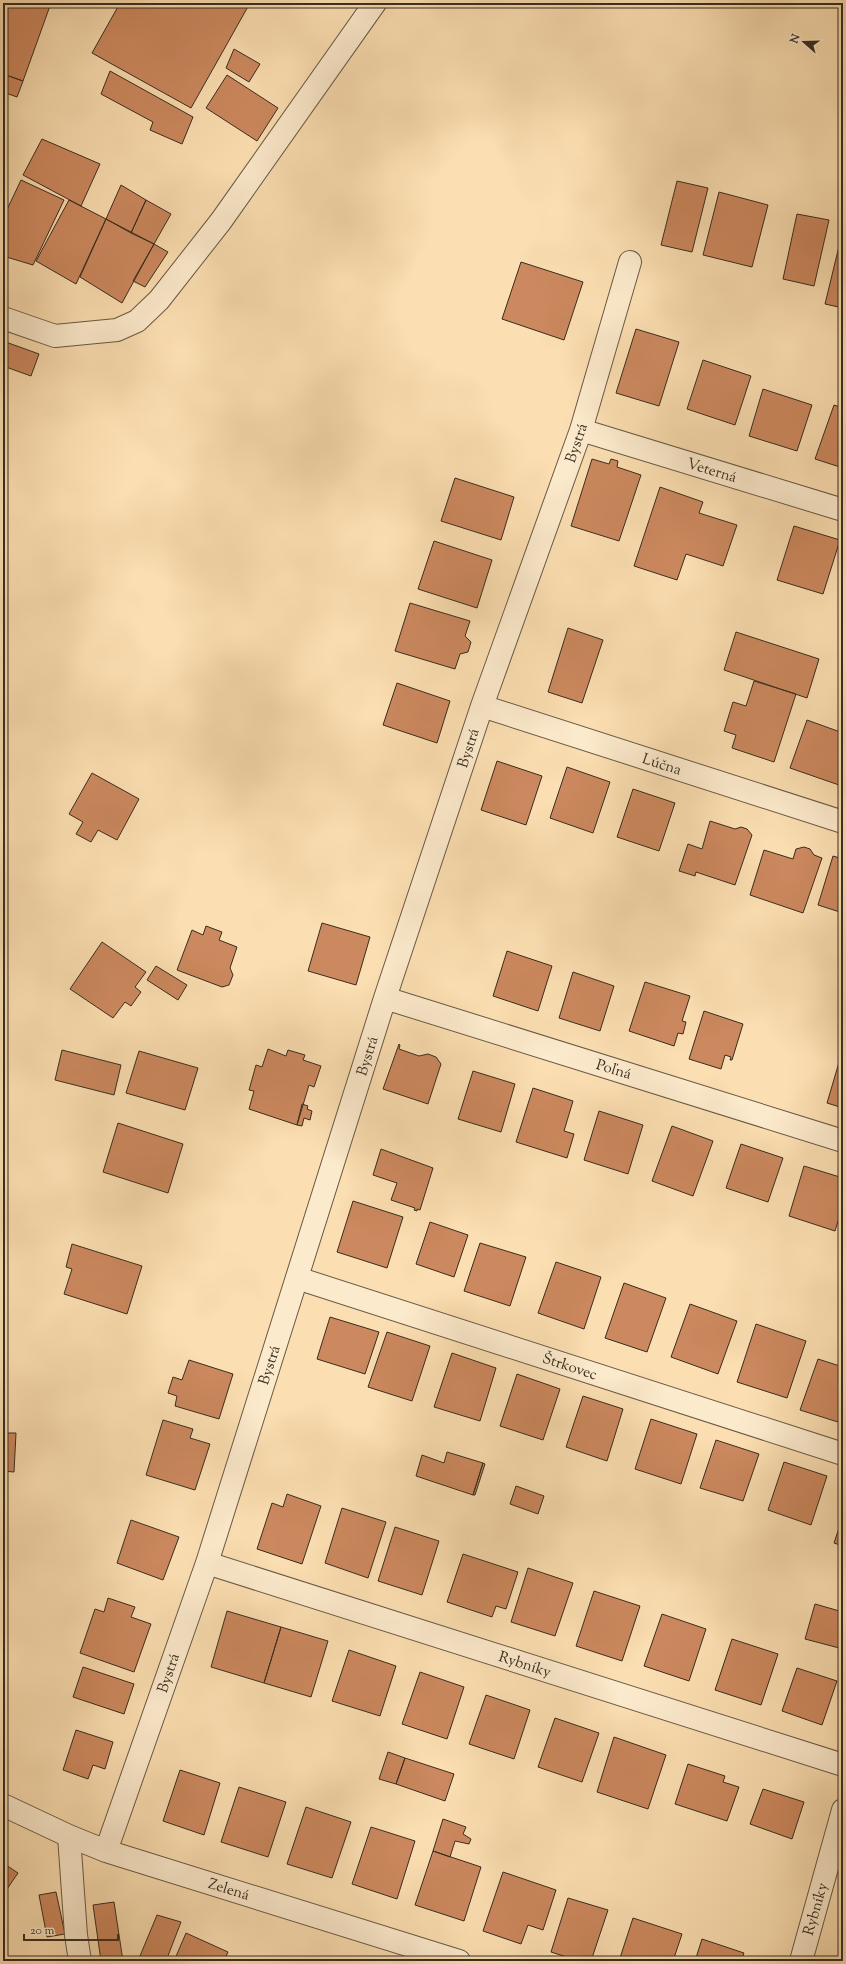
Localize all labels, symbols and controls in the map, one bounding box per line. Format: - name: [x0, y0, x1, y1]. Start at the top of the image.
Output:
- north arrow: [784, 22, 824, 62]
- text: N: [786, 32, 805, 47]
- street label: Bystrá: [561, 421, 594, 466]
- street label: Veterná: [684, 454, 739, 489]
- street label: Bystrá: [453, 726, 486, 771]
- street label: Lúčna: [639, 749, 684, 782]
- street label: Bystrá: [352, 1034, 384, 1079]
- street label: Poľná: [593, 1055, 634, 1086]
- street label: Bystrá: [254, 1343, 287, 1388]
- street label: Štrkovec: [539, 1348, 600, 1386]
- street label: Rybníky: [496, 1647, 554, 1684]
- street label: Bystrá: [153, 1651, 186, 1696]
- street label: Zelená: [205, 1874, 252, 1907]
- street label: Rybníky: [799, 1880, 834, 1938]
- scale bar: [24, 1916, 118, 1942]
- text: 20 m: [30, 1922, 55, 1940]

